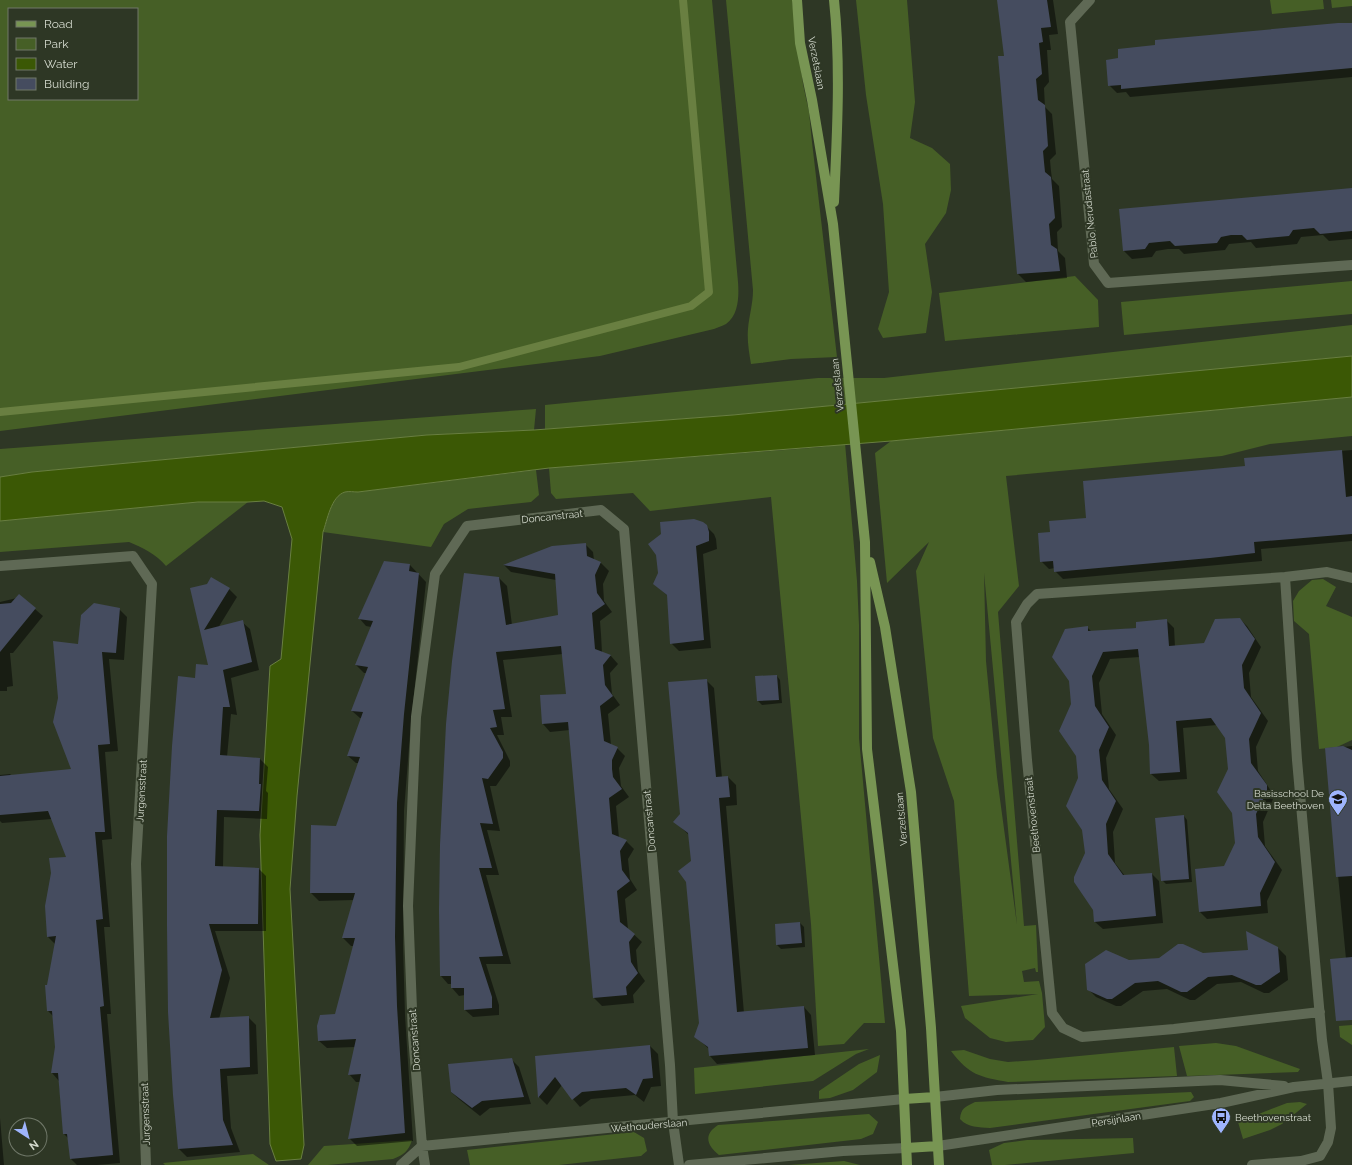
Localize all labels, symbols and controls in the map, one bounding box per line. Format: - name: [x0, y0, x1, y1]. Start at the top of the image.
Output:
- legend: [8, 8, 138, 100]
- text: Road: [44, 17, 73, 31]
- street label: Verzetslaan: [806, 36, 827, 91]
- text: Park: [44, 37, 69, 51]
- text: Water: [44, 57, 78, 71]
- text: Building: [44, 77, 90, 91]
- street label: Pablo Nerudastraat: [1079, 168, 1100, 259]
- street label: Verzetslaan: [829, 357, 846, 412]
- street label: Doncanstraat: [521, 508, 584, 525]
- street label: Jurgensstraat: [134, 759, 149, 823]
- street label: Beethovenstraat: [1023, 776, 1042, 853]
- place label: Basisschool De Delta Beethoven: [1247, 788, 1324, 811]
- school or university icon: Basisschool De Delta Beethoven: [1327, 788, 1349, 816]
- street label: Doncanstraat: [641, 789, 658, 852]
- street label: Verzetslaan: [894, 792, 909, 846]
- street label: Doncanstraat: [407, 1008, 422, 1071]
- street label: Jurgensstraat: [139, 1082, 152, 1145]
- bus stop icon: Beethovenstraat: [1210, 1106, 1232, 1134]
- street label: Persijnlaan: [1091, 1110, 1142, 1129]
- place label: Beethovenstraat: [1235, 1112, 1312, 1123]
- north arrow: [8, 1117, 48, 1157]
- street label: Wethouderslaan: [610, 1117, 688, 1134]
- text: N: [26, 1137, 41, 1152]

